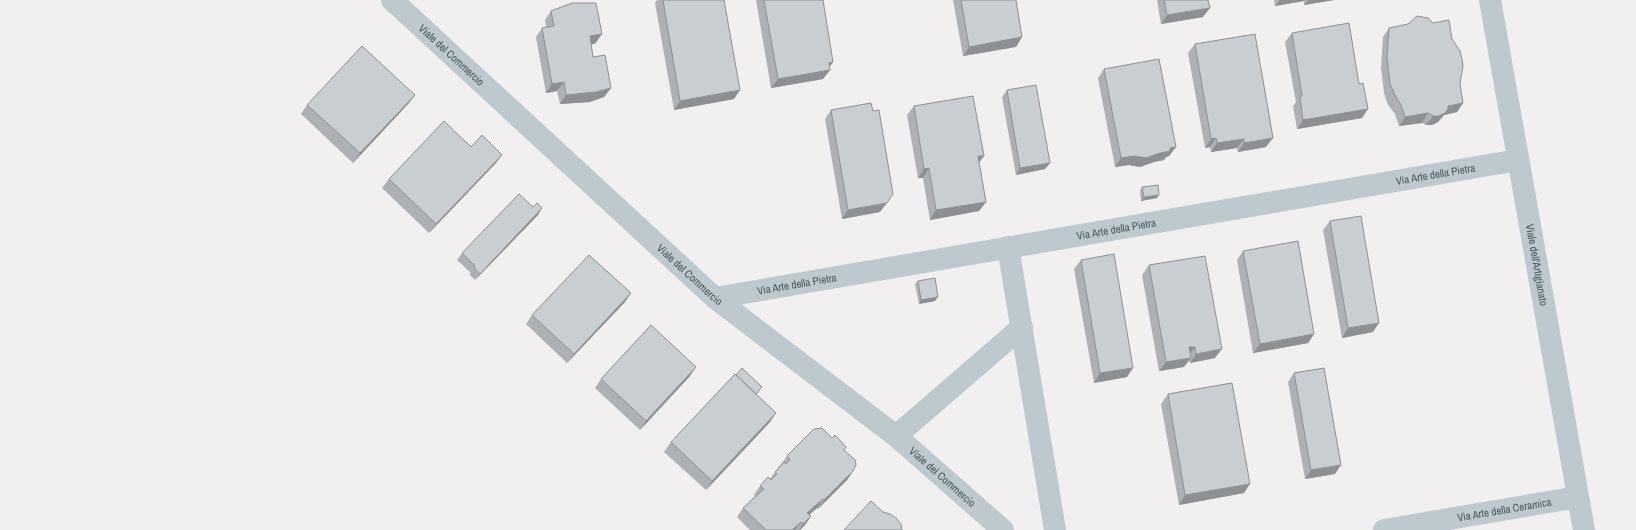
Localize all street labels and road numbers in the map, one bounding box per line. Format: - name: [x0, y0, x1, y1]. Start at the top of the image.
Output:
- street label: Viale del Commercio: [416, 21, 487, 89]
- street label: Via Arte della Pietra: [1395, 160, 1476, 188]
- street label: Via Arte della Pietra: [1075, 215, 1157, 243]
- street label: Viale dell'Artigianato: [1523, 223, 1551, 307]
- street label: Viale del Commercio: [654, 241, 725, 308]
- street label: Via Arte della Pietra: [756, 270, 838, 298]
- street label: Viale del Commercio: [906, 444, 979, 510]
- street label: Via Arte della Ceramica: [1456, 495, 1552, 524]

